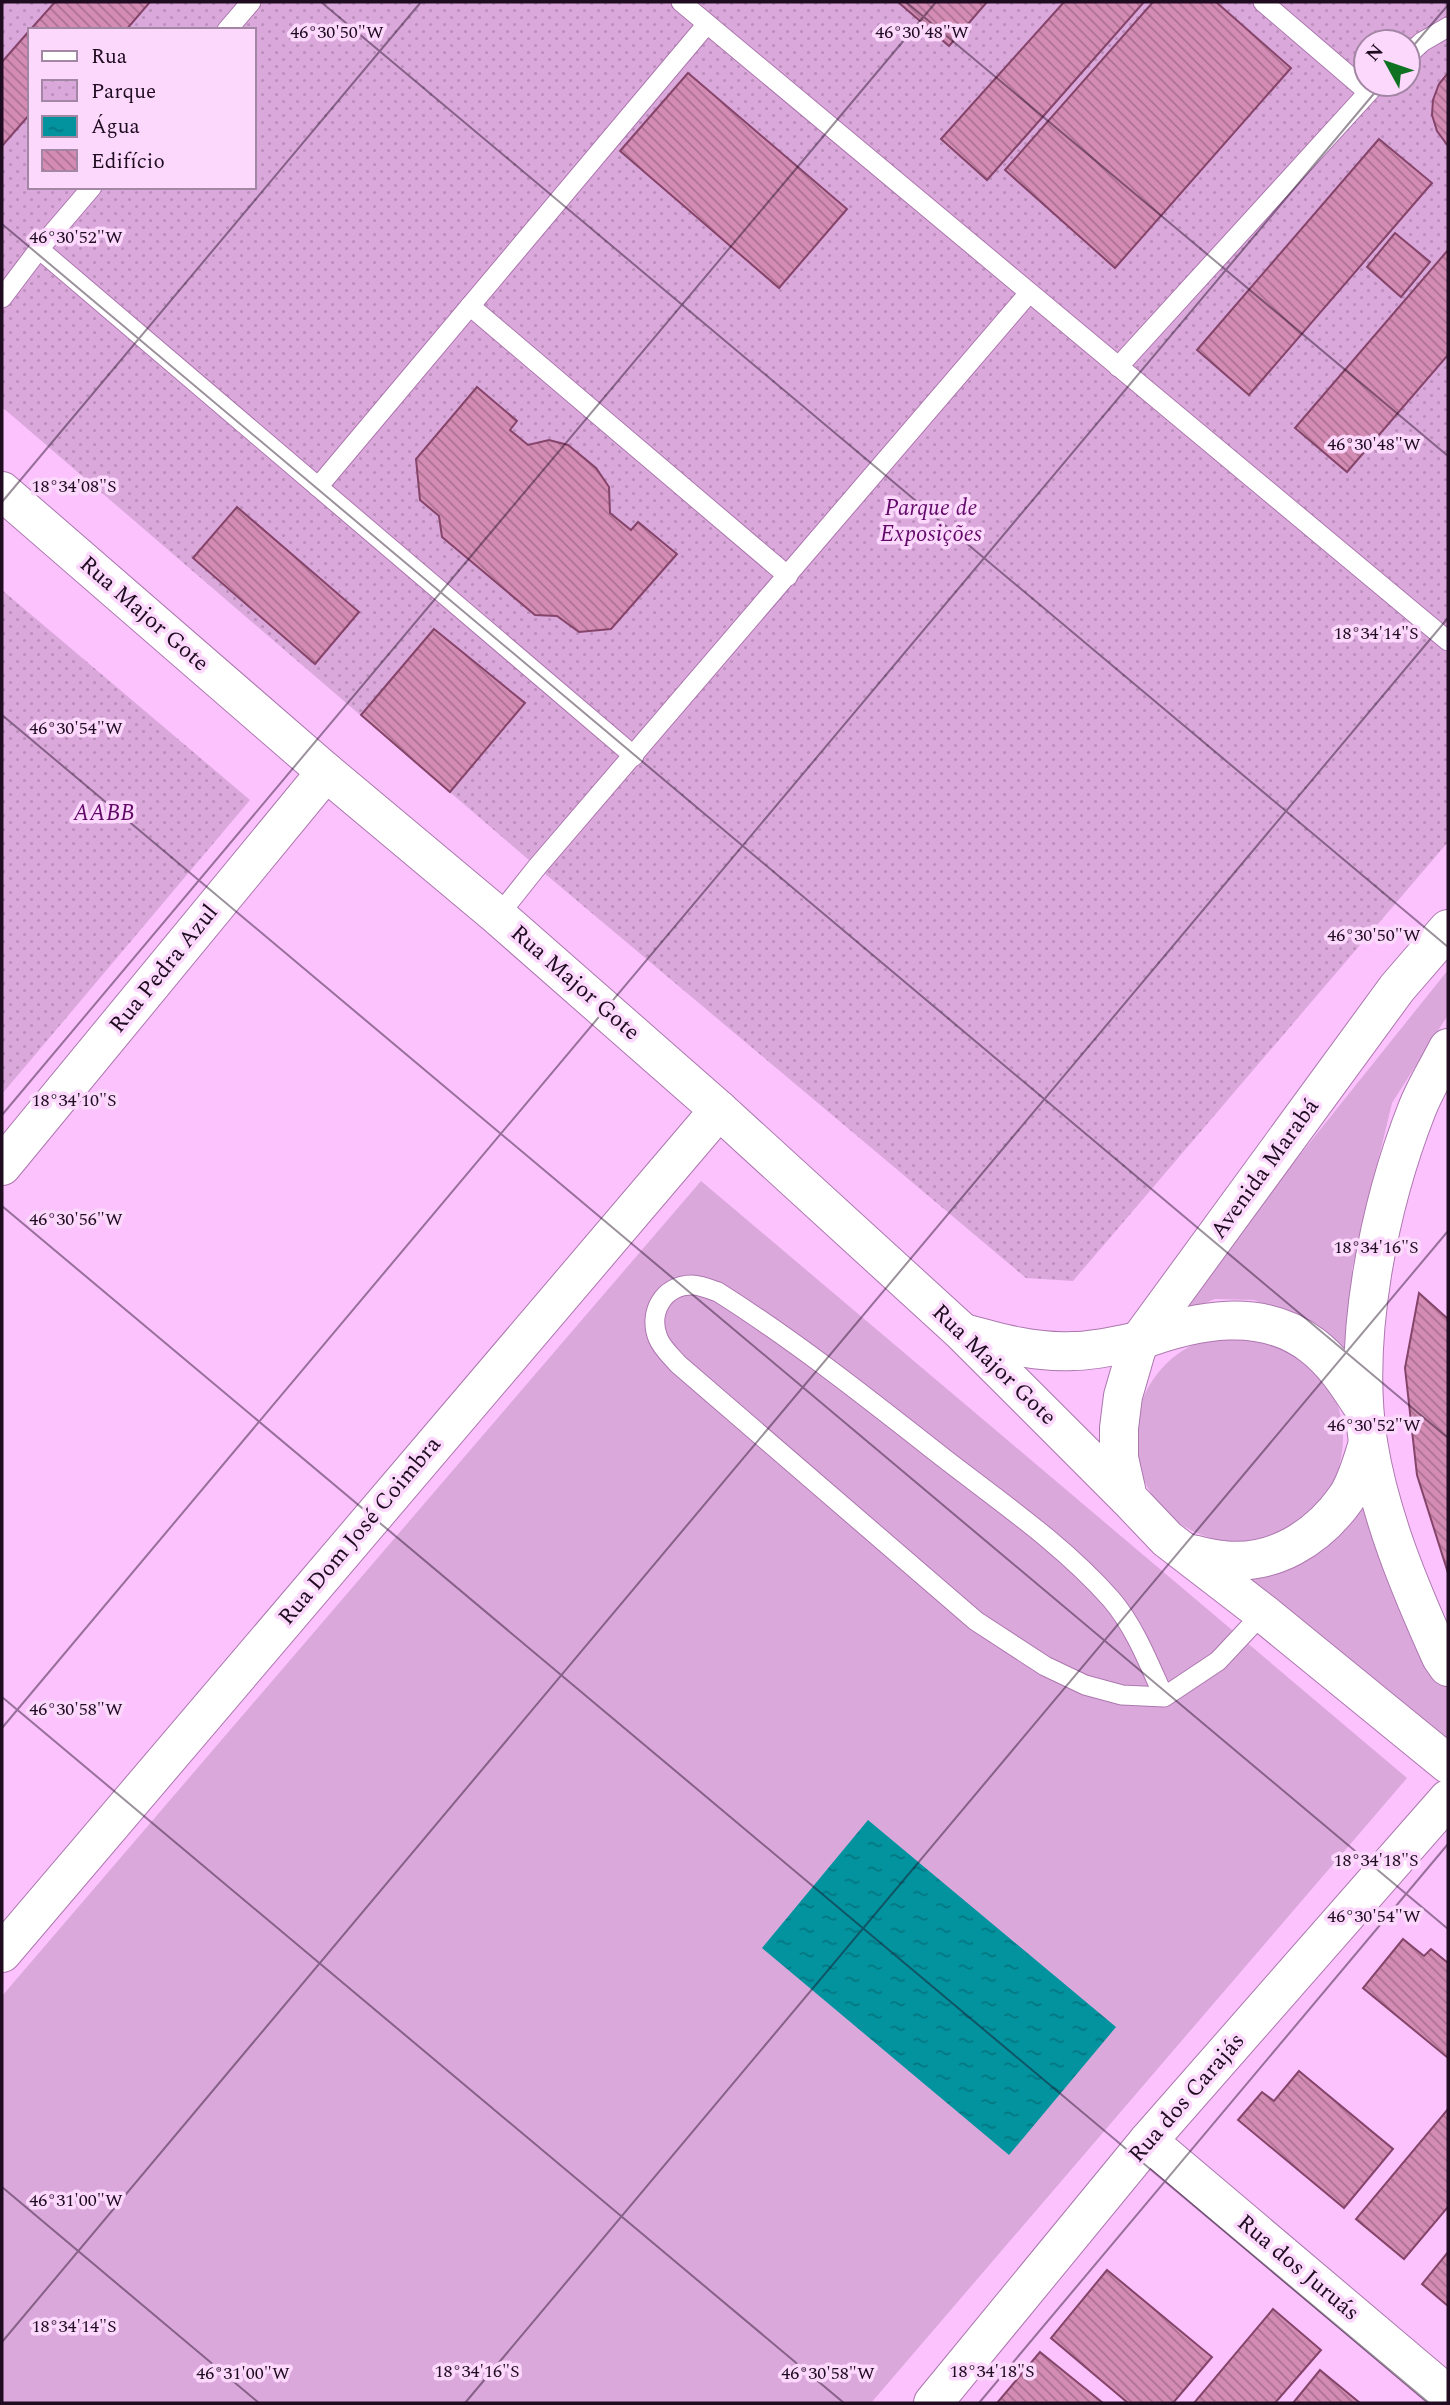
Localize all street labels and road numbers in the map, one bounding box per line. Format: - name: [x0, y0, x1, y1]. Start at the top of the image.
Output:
- street label: Rua Major Gote: [71, 548, 217, 680]
- street label: Rua Pedra Azul: [101, 897, 227, 1041]
- street label: Rua Major Gote: [502, 917, 648, 1049]
- street label: Avenida Marabá: [1202, 1091, 1328, 1247]
- street label: Rua Major Gote: [923, 1296, 1065, 1434]
- street label: Rua Dom José Coimbra: [270, 1429, 450, 1633]
- street label: Rua dos Carajás: [1120, 2025, 1254, 2171]
- street label: Rua dos Juruás: [1229, 2206, 1367, 2330]

